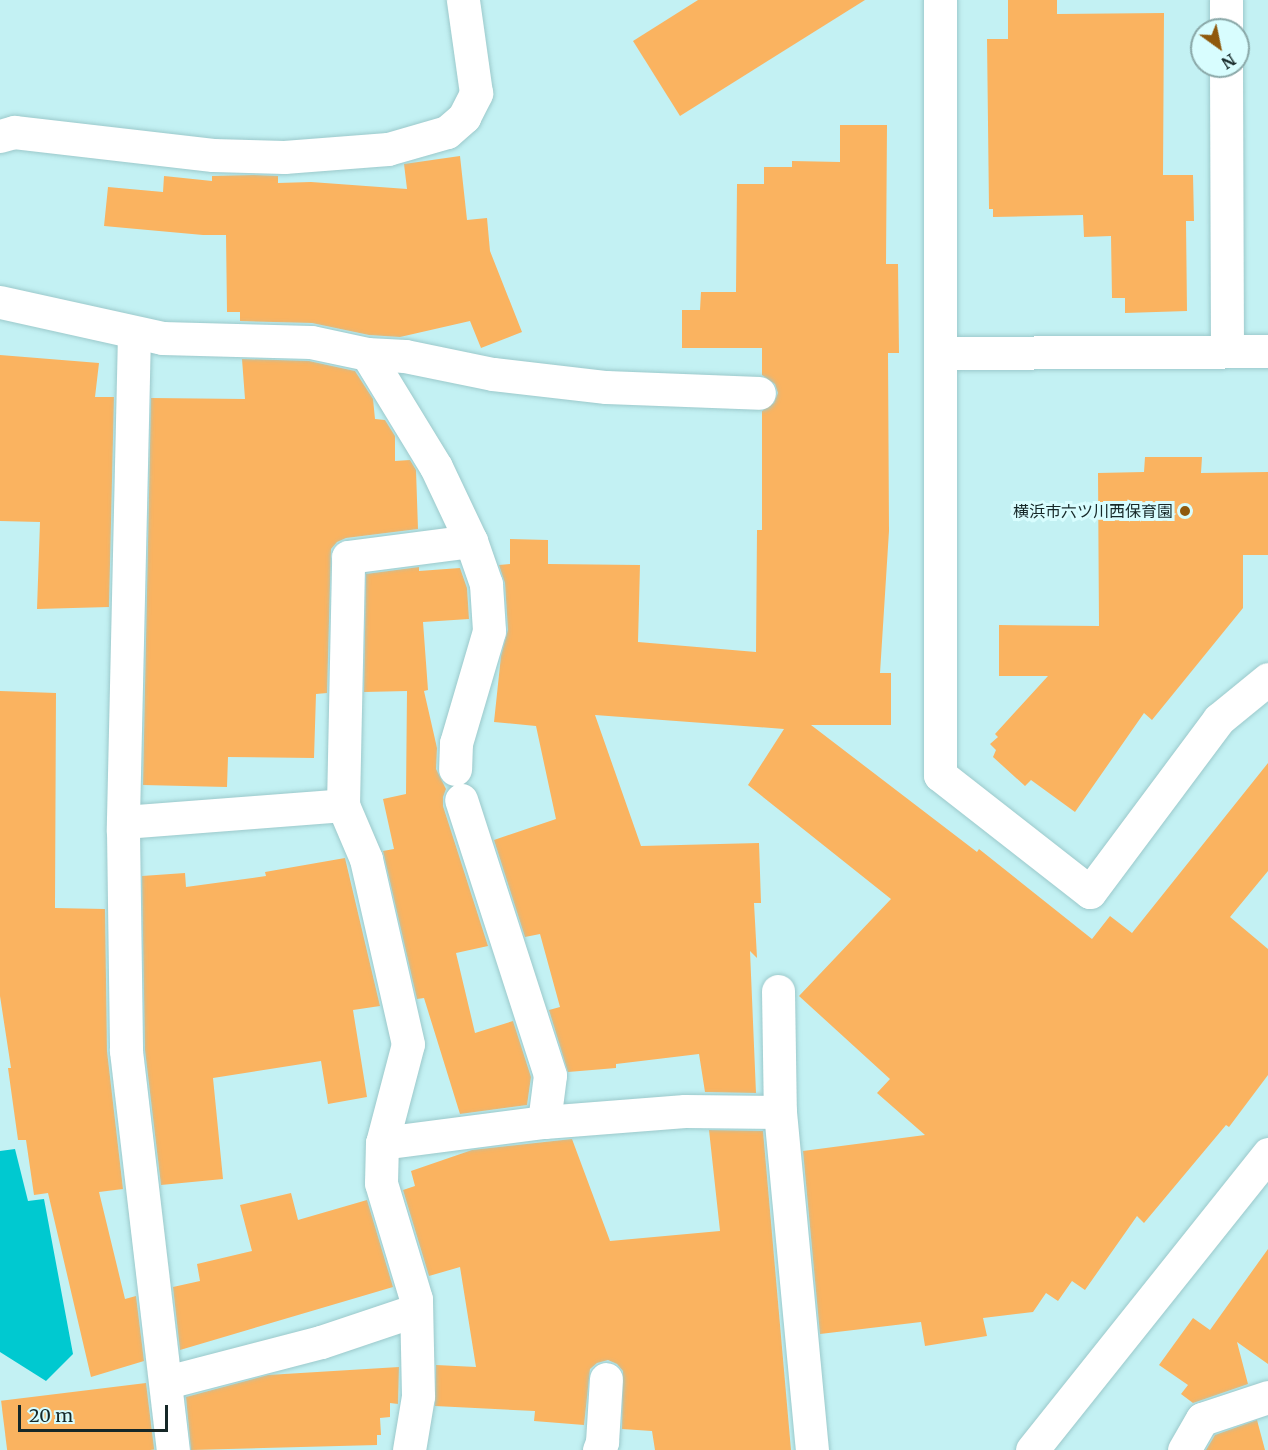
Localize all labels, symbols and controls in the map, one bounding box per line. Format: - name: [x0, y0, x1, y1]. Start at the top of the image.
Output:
- north arrow: [1190, 18, 1250, 78]
- text: N: [1218, 50, 1239, 73]
- place label: 横浜市六ツ川西保育園: [1013, 501, 1173, 521]
- marker: 横浜市六ツ川西保育園: [1178, 504, 1192, 518]
- scale bar: [21, 1393, 171, 1431]
- text: 20 m: [29, 1404, 73, 1427]

